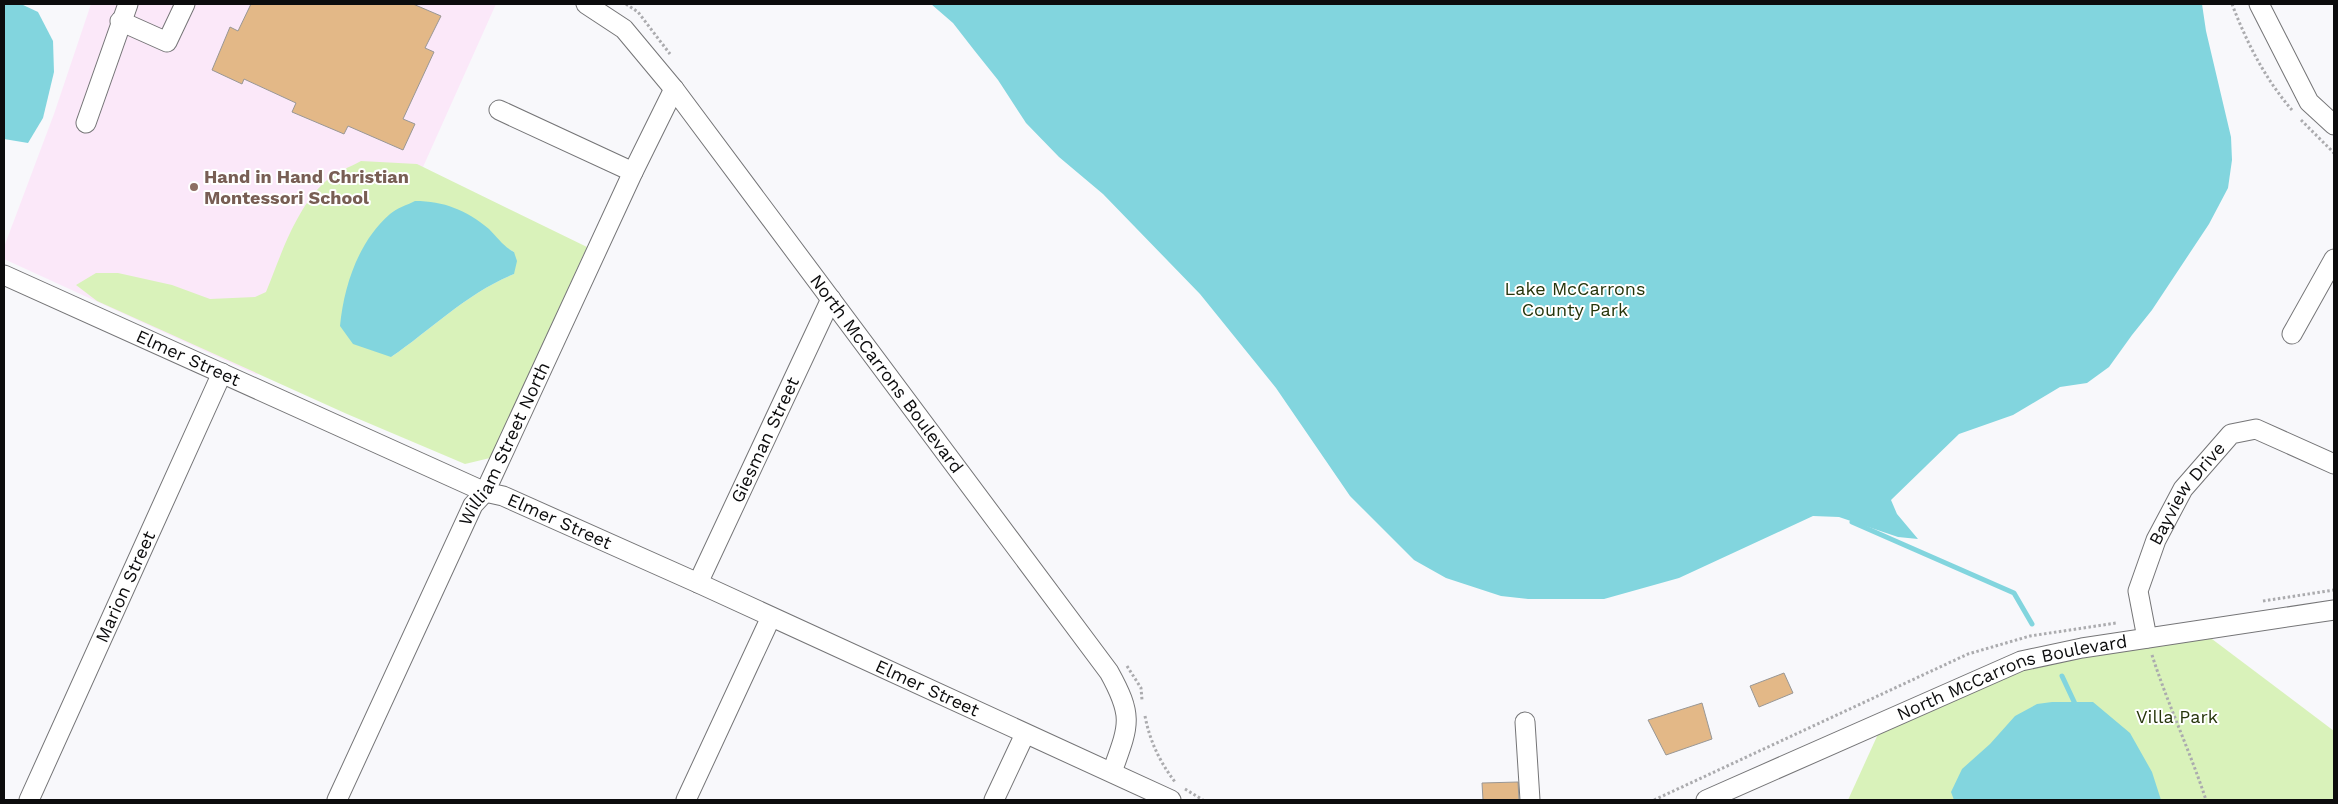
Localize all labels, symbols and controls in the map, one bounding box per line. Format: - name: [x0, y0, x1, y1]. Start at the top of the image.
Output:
- place label: Hand in Hand Christian Montessori School: [204, 166, 409, 208]
- marker: Hand in Hand Christian Montessori School: [188, 181, 200, 193]
- street label: North McCarrons Boulevard: [806, 270, 968, 477]
- park label: Lake McCarrons County Park: [1505, 278, 1645, 320]
- street label: Elmer Street: [133, 325, 244, 390]
- street label: William Street North: [454, 358, 554, 529]
- street label: Giesman Street: [726, 373, 803, 506]
- street label: Bayview Drive: [2144, 438, 2229, 548]
- street label: Elmer Street: [504, 488, 615, 553]
- street label: Marion Street: [91, 527, 159, 646]
- street label: North McCarrons Boulevard: [1893, 630, 2129, 724]
- street label: Elmer Street: [872, 655, 983, 721]
- park label: Villa Park: [2136, 706, 2218, 727]

